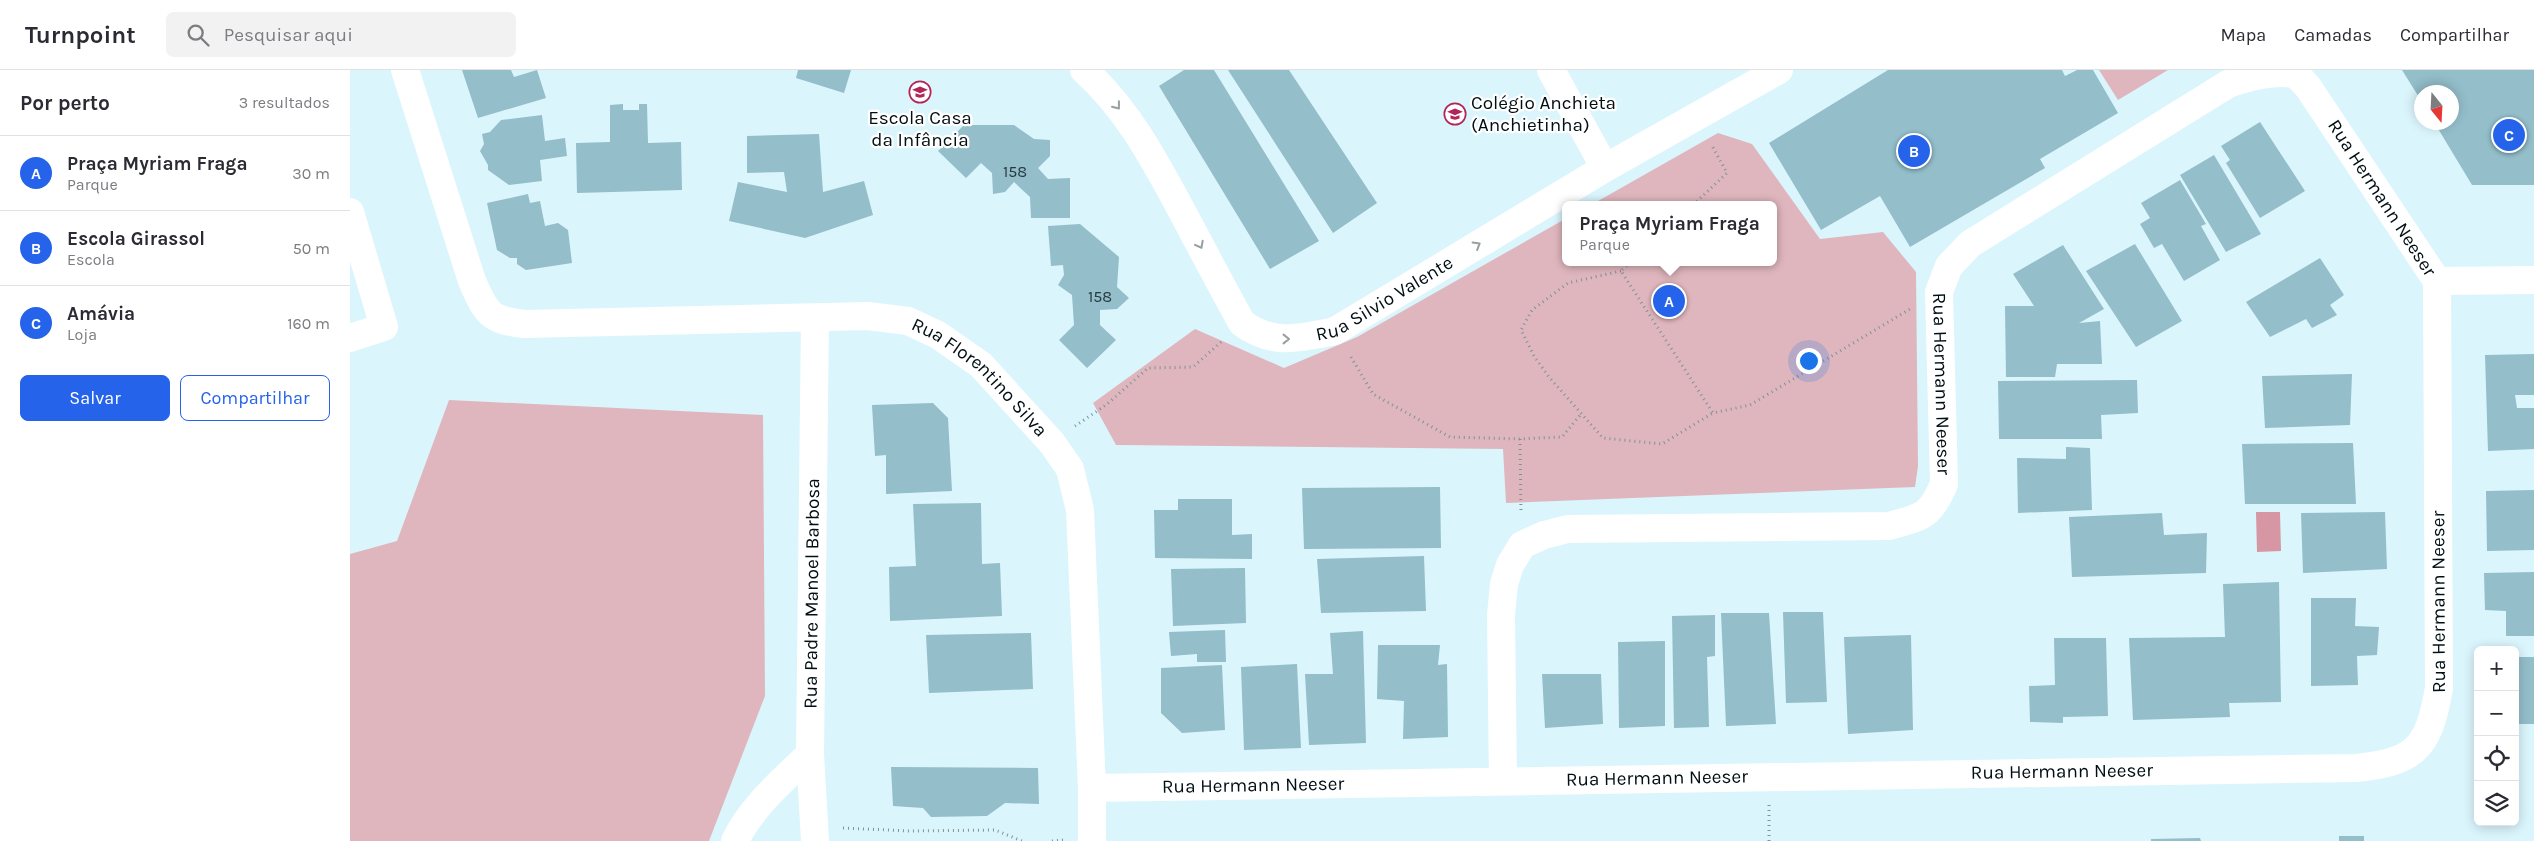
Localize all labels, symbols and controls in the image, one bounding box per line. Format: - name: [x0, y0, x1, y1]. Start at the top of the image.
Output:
- search box: [166, 12, 516, 57]
- text: Turnpoint: [25, 21, 136, 49]
- icon: search: [184, 21, 212, 49]
- text: Pesquisar aqui: [224, 24, 353, 46]
- text: Mapa: [2221, 24, 2266, 46]
- text: Camadas: [2294, 24, 2372, 46]
- text: Compartilhar: [2400, 24, 2509, 46]
- school or university icon: Escola Casa da Infância: [908, 80, 932, 104]
- north arrow: [2414, 85, 2459, 130]
- text: Por perto: [20, 91, 110, 115]
- place label: Colégio Anchieta (Anchietinha): [1471, 92, 1616, 136]
- text: 3 resultados: [239, 93, 330, 112]
- one-way arrow: [1111, 100, 1120, 109]
- school or university icon: Colégio Anchieta (Anchietinha): [1443, 102, 1467, 126]
- place label: Escola Casa da Infância: [868, 107, 972, 151]
- street label: Rua Hermann Neeser: [2323, 116, 2441, 281]
- pin: C: [2493, 116, 2525, 154]
- pin: B: [1898, 132, 1930, 170]
- text: Praça Myriam Fraga: [67, 153, 248, 175]
- house number: 158: [1003, 162, 1027, 181]
- text: A: [31, 164, 41, 183]
- text: 30 m: [292, 164, 330, 183]
- text: Parque: [67, 175, 118, 194]
- popup: [1562, 201, 1777, 266]
- text: Praça Myriam Fraga: [1579, 213, 1760, 235]
- text: Escola Girassol: [67, 228, 205, 250]
- text: Parque: [1579, 235, 1630, 254]
- text: B: [31, 239, 41, 258]
- text: 50 m: [293, 239, 330, 258]
- one-way arrow: [1194, 240, 1204, 249]
- one-way arrow: [1471, 242, 1480, 252]
- text: Escola: [67, 250, 115, 269]
- street label: Rua Silvio Valente: [1314, 251, 1457, 346]
- pin: A: [1653, 282, 1685, 320]
- house number: 158: [1088, 287, 1112, 306]
- street label: Rua Hermann Neeser: [1928, 292, 1955, 475]
- text: Amávia: [67, 303, 135, 325]
- street label: Rua Florentino Silva: [908, 313, 1052, 441]
- text: C: [31, 314, 41, 333]
- text: 160 m: [287, 314, 330, 333]
- text: Loja: [67, 325, 97, 344]
- one-way arrow: [1283, 334, 1291, 344]
- your location: [1796, 348, 1822, 374]
- button: Salvar: [20, 375, 170, 421]
- button: Compartilhar: [180, 375, 330, 421]
- street label: Rua Padre Manoel Barbosa: [800, 478, 824, 709]
- street label: Rua Hermann Neeser: [2427, 511, 2450, 693]
- map controls: [2474, 646, 2519, 826]
- button: +: [2474, 646, 2519, 691]
- button: −: [2474, 691, 2519, 736]
- button: locate: [2474, 736, 2519, 781]
- street label: Rua Hermann Neeser: [1971, 759, 2153, 784]
- street label: Rua Hermann Neeser: [1566, 765, 1748, 791]
- street label: Rua Hermann Neeser: [1162, 773, 1345, 798]
- button: layers: [2474, 781, 2519, 826]

